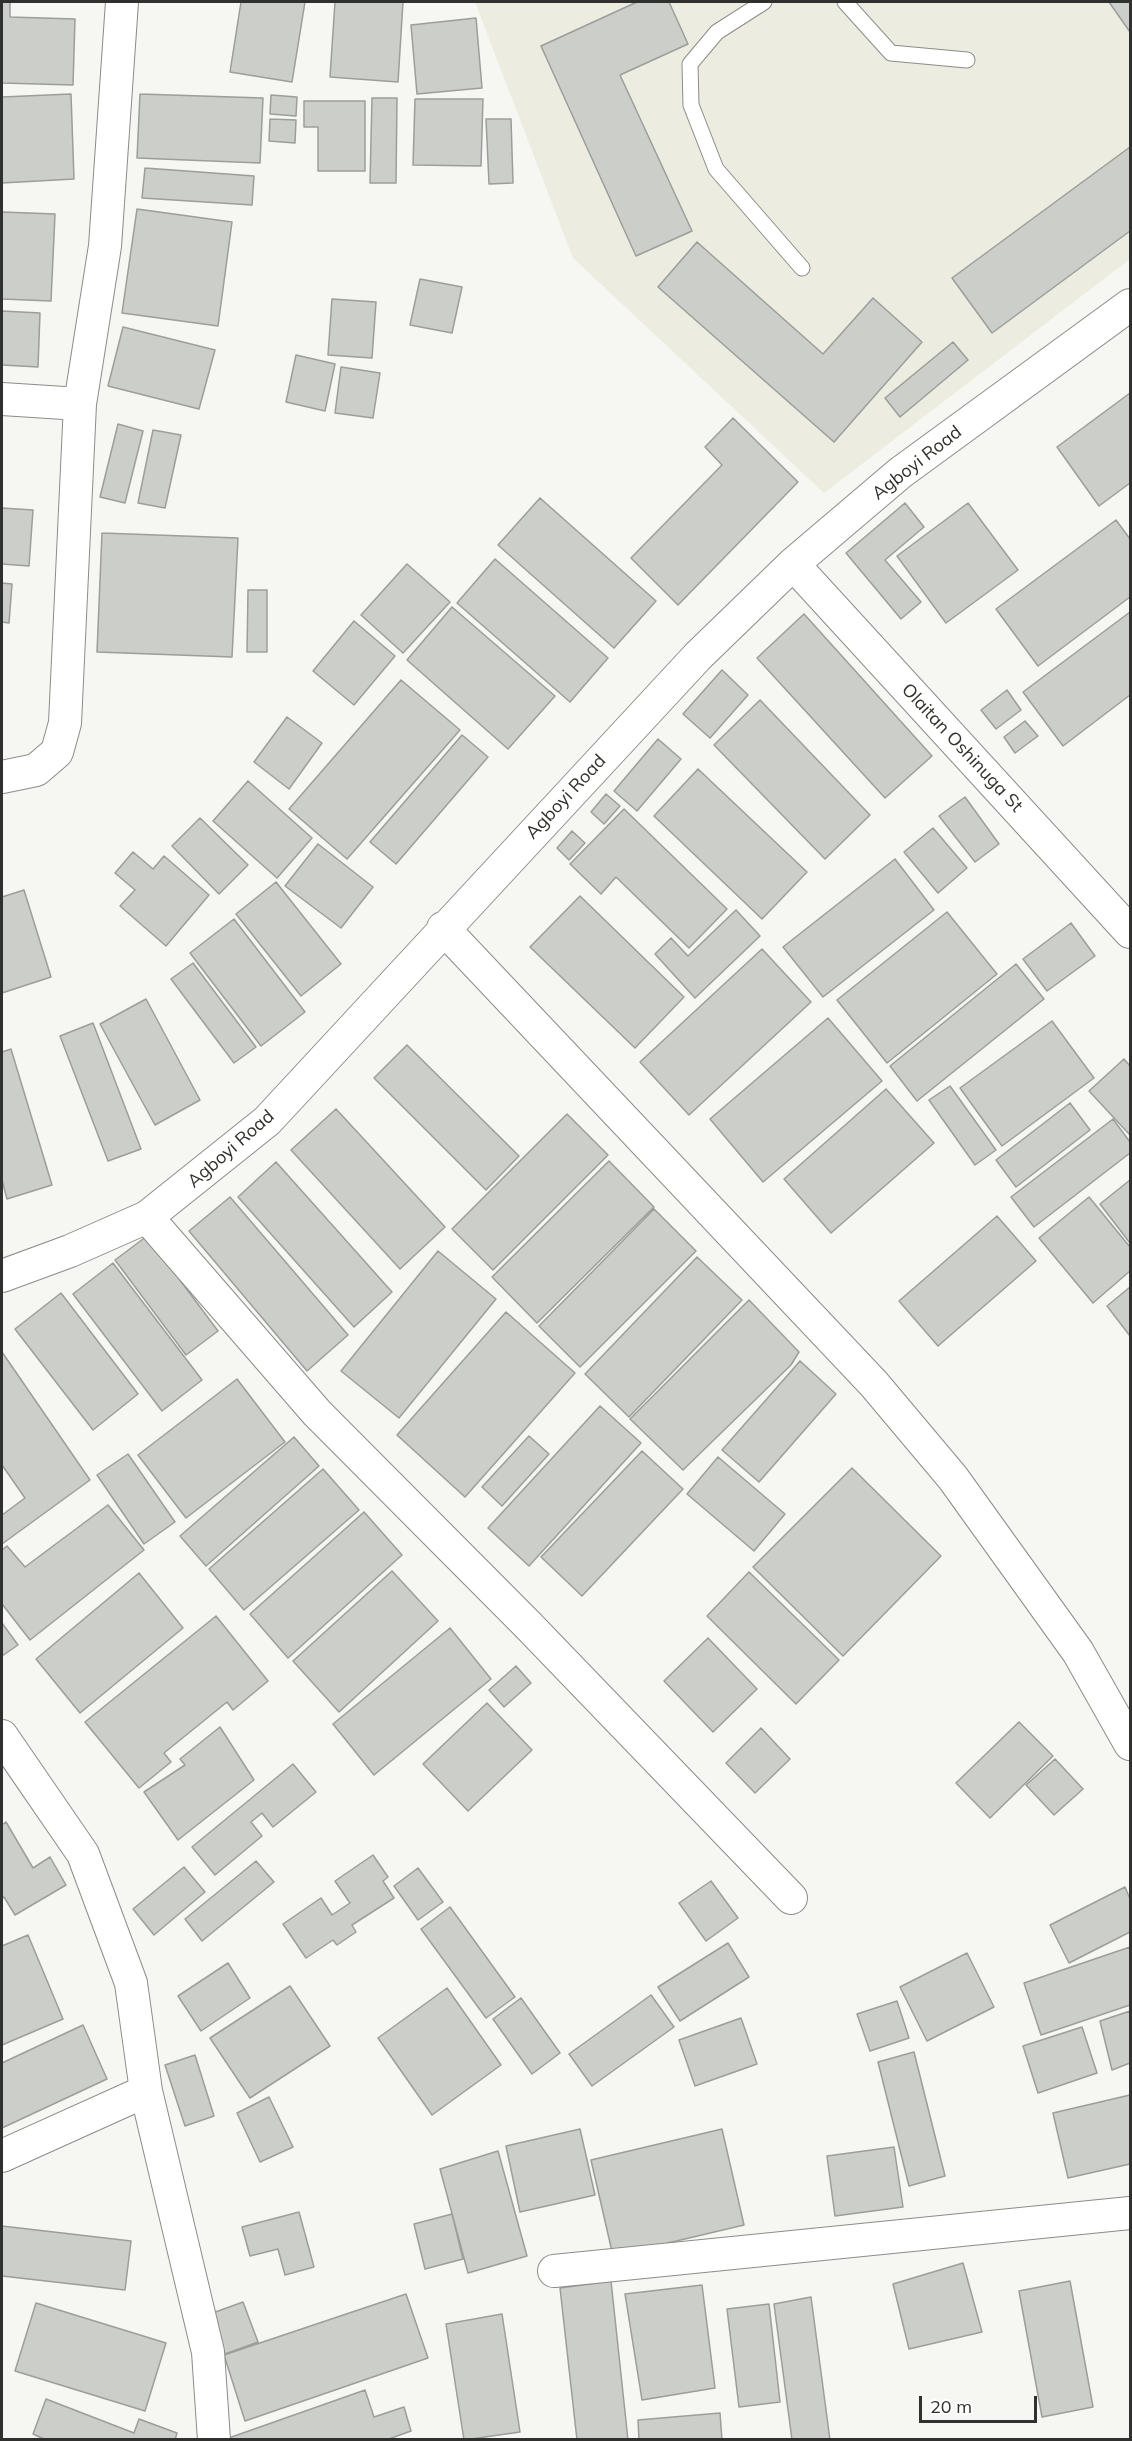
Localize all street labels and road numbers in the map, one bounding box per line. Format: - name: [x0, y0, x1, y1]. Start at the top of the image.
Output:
- street label: Agboyi Road: [868, 421, 966, 505]
- street label: Olaitan Oshinuga St: [897, 679, 1027, 817]
- street label: Agboyi Road: [521, 750, 611, 844]
- street label: Agboyi Road: [183, 1106, 279, 1192]

